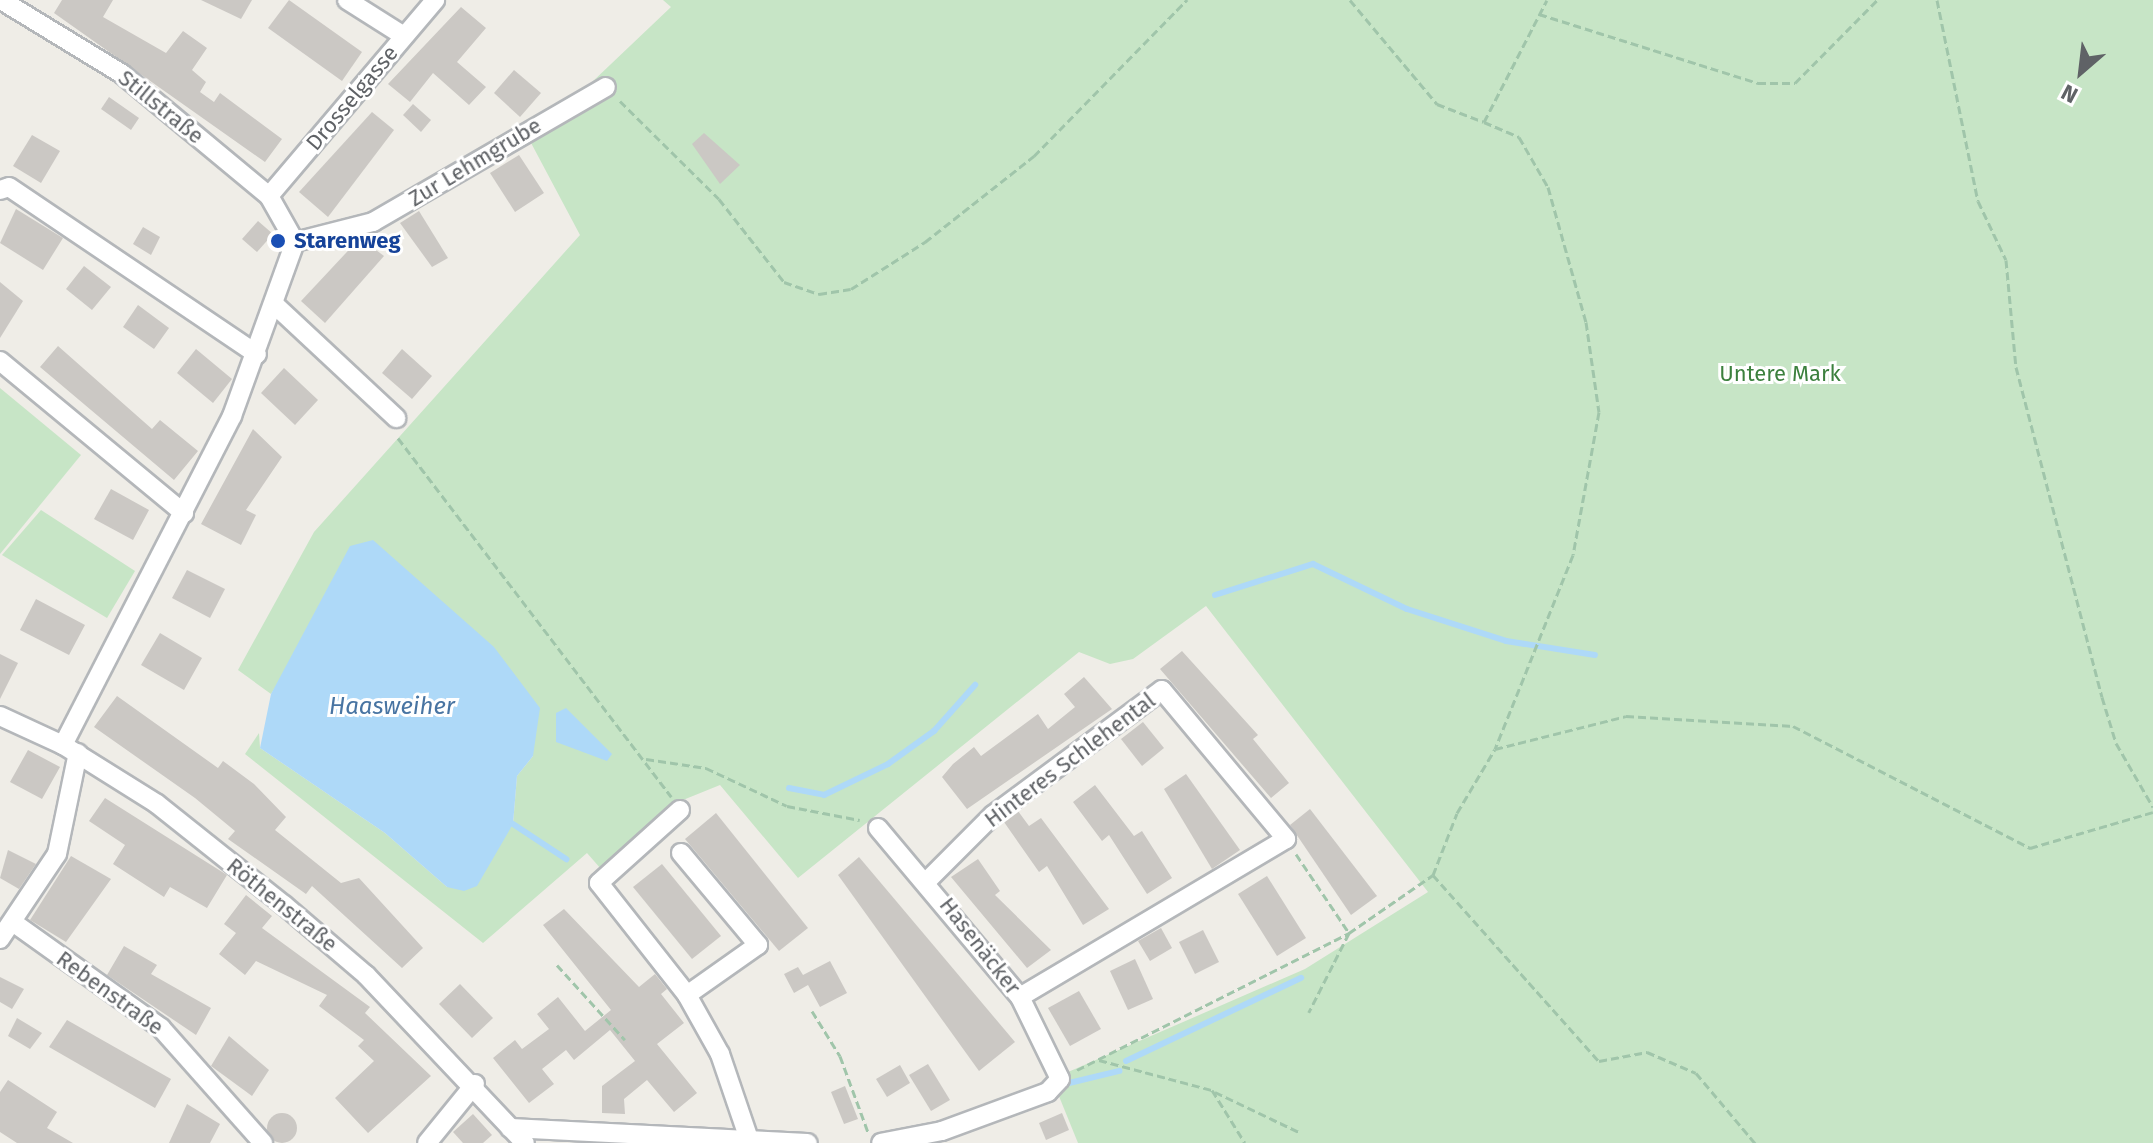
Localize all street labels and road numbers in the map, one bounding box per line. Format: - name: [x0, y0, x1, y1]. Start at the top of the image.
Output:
- street label: Drosselgasse: [301, 40, 403, 156]
- street label: Stillstraße: [113, 65, 209, 149]
- street label: Zur Lehmgrube: [404, 112, 546, 212]
- street label: Hinteres Schlehental: [979, 687, 1161, 833]
- street label: Röthenstraße: [221, 852, 343, 958]
- street label: Hasenäcker: [934, 892, 1026, 1000]
- street label: Rebenstraße: [51, 945, 169, 1041]

